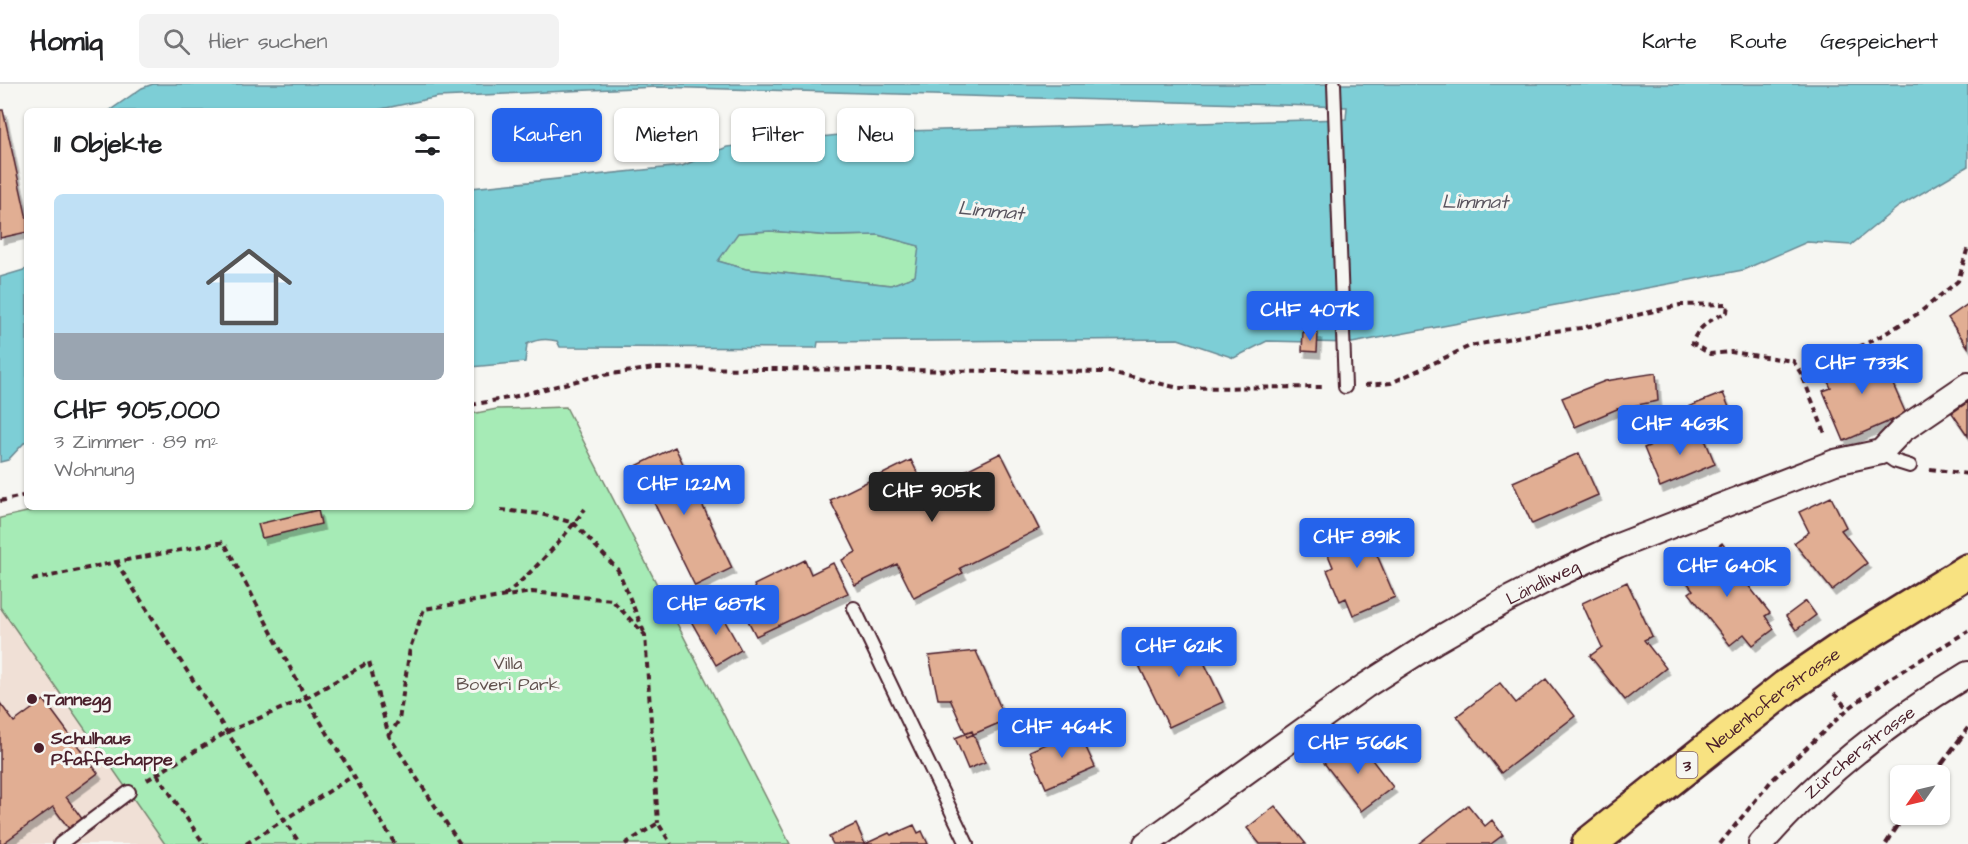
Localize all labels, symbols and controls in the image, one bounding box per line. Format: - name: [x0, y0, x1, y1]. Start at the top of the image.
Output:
- search box: [139, 14, 559, 68]
- text: Homiq: [30, 22, 103, 61]
- icon: search: [160, 25, 193, 58]
- text: Hier suchen: [208, 26, 328, 57]
- text: Karte: [1642, 27, 1697, 56]
- text: Route: [1730, 27, 1787, 56]
- text: Gespeichert: [1820, 27, 1938, 56]
- chip: Kaufen: [492, 108, 602, 162]
- chip: Mieten: [614, 108, 719, 162]
- chip: Filter: [731, 108, 825, 162]
- chip: Neu: [837, 108, 914, 162]
- text: 11 Objekte: [54, 126, 162, 162]
- icon: filters: [411, 128, 444, 161]
- water label: Limmat: [1442, 188, 1510, 216]
- water label: Limmat: [957, 194, 1027, 228]
- icon: home: [195, 233, 303, 341]
- pin: CHF 407K: [1248, 291, 1372, 342]
- text: CHF 407K: [1261, 296, 1359, 324]
- pin: CHF 733K: [1800, 344, 1924, 395]
- text: CHF 733K: [1816, 349, 1908, 377]
- text: CHF 905,000: [54, 392, 220, 428]
- pin: CHF 463K: [1618, 405, 1742, 456]
- text: CHF 463K: [1632, 410, 1728, 438]
- text: 3 Zimmer · 89 m²: [54, 428, 218, 456]
- text: Wohnung: [54, 456, 134, 484]
- pin: CHF 1.22M: [615, 465, 753, 516]
- text: CHF 1.22M: [638, 470, 730, 498]
- pin: CHF 905K: [870, 472, 994, 523]
- text: CHF 905K: [883, 477, 981, 505]
- pin: CHF 891K: [1295, 518, 1419, 569]
- text: CHF 891K: [1313, 523, 1401, 551]
- pin: CHF 640K: [1665, 547, 1789, 598]
- text: CHF 640K: [1677, 552, 1777, 580]
- street label: Ländliweg: [1502, 554, 1584, 611]
- pin: CHF 687K: [654, 585, 778, 636]
- text: CHF 687K: [667, 590, 765, 618]
- pin: CHF 621K: [1117, 627, 1241, 678]
- text: CHF 621K: [1136, 632, 1222, 660]
- street label: Neuenhoferstrasse: [1701, 641, 1845, 759]
- park label: Villa Boveri Park: [456, 651, 560, 697]
- place label: Tannegg: [43, 687, 111, 713]
- marker: Tannegg: [25, 692, 39, 706]
- street label: Zürcherstrasse: [1799, 700, 1920, 805]
- pin: CHF 464K: [1000, 708, 1124, 759]
- text: CHF 464K: [1012, 713, 1112, 741]
- pin: CHF 566K: [1296, 724, 1420, 775]
- place label: Schulhaus Pfaffechappe: [50, 726, 173, 772]
- text: CHF 566K: [1308, 729, 1408, 757]
- marker: Schulhaus Pfaffechappe: [32, 741, 46, 755]
- road number: 3: [1676, 752, 1698, 778]
- north arrow: [1890, 765, 1950, 825]
- map controls: [1890, 765, 1950, 825]

